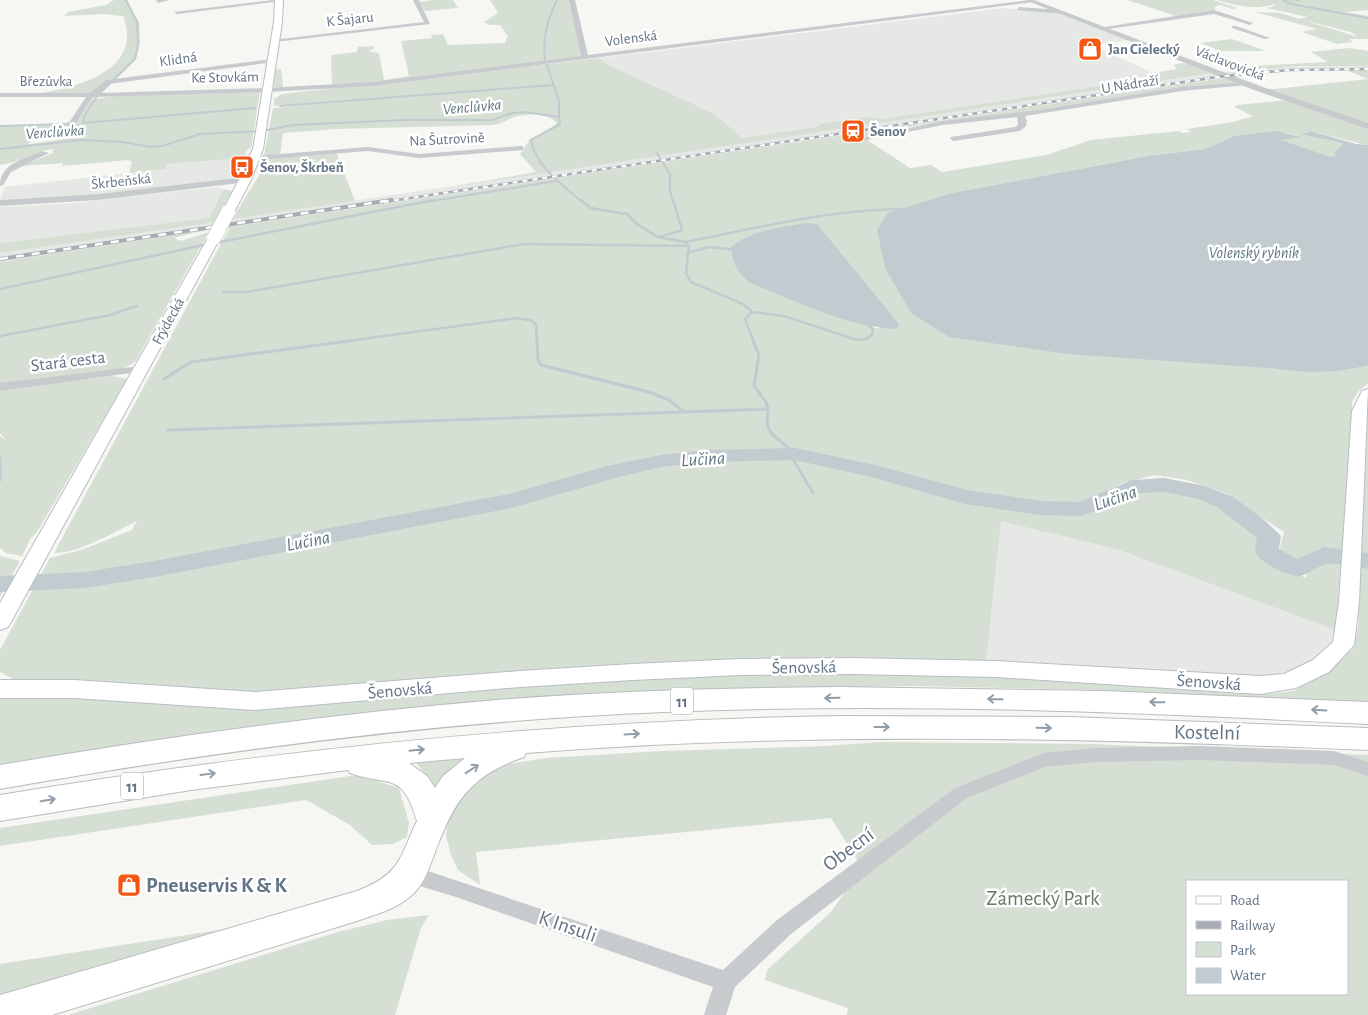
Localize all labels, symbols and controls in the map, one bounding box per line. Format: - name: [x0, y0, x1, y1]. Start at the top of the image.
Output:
- street label: K Šajaru: [325, 9, 375, 29]
- street label: Volenská: [604, 28, 658, 49]
- shop icon: Jan Cielecký: [1077, 36, 1103, 62]
- place label: Jan Cielecký: [1108, 42, 1180, 57]
- street label: Václavovická: [1193, 43, 1267, 84]
- street label: Klidná: [158, 49, 198, 70]
- street label: Ke Stovkám: [191, 69, 259, 86]
- street label: U Nádraží: [1100, 72, 1160, 96]
- street label: Březůvka: [19, 74, 73, 89]
- water label: Venclůvka: [442, 96, 502, 118]
- station icon: Šenov: [840, 118, 866, 144]
- water label: Venclůvka: [25, 122, 85, 142]
- place label: Šenov: [870, 123, 906, 139]
- street label: Na Šutrovině: [409, 129, 485, 149]
- bus stop icon: Šenov, Škrbeň: [229, 154, 255, 180]
- place label: Šenov, Škrbeň: [260, 159, 344, 175]
- street label: Škrbeňská: [90, 170, 152, 192]
- water label: Volenský rybník: [1209, 245, 1299, 261]
- street label: Frýdecká: [150, 295, 187, 347]
- street label: Stará cesta: [30, 348, 107, 376]
- water label: Lučina: [680, 449, 726, 470]
- water label: Lučina: [1091, 482, 1140, 515]
- water label: Lučina: [285, 528, 332, 555]
- street label: Šenovská: [771, 655, 837, 678]
- street label: Šenovská: [1176, 669, 1242, 694]
- street label: Šenovská: [367, 676, 433, 703]
- road number: 11: [671, 688, 693, 714]
- one-way arrow: [824, 693, 840, 702]
- one-way arrow: [987, 694, 1003, 704]
- one-way arrow: [1149, 698, 1165, 707]
- one-way arrow: [1312, 706, 1328, 715]
- street label: Kostelní: [1174, 721, 1241, 744]
- one-way arrow: [873, 722, 889, 732]
- one-way arrow: [1036, 723, 1052, 733]
- one-way arrow: [624, 730, 640, 739]
- one-way arrow: [409, 745, 425, 755]
- one-way arrow: [464, 764, 478, 774]
- one-way arrow: [200, 769, 216, 779]
- road number: 11: [121, 772, 143, 799]
- one-way arrow: [40, 794, 56, 804]
- street label: Obecní: [819, 823, 878, 875]
- shop icon: Pneuservis K & K: [116, 872, 142, 898]
- place label: Pneuservis K & K: [146, 875, 287, 896]
- legend: [1186, 880, 1348, 995]
- park label: Zámecký Park: [986, 888, 1100, 909]
- text: Road: [1230, 893, 1260, 908]
- street label: K Insuli: [536, 907, 600, 946]
- text: Railway: [1230, 918, 1276, 933]
- text: Park: [1230, 943, 1256, 958]
- text: Water: [1230, 968, 1266, 983]

